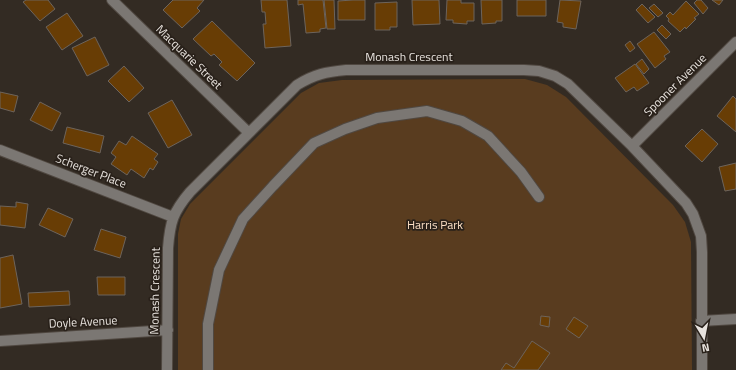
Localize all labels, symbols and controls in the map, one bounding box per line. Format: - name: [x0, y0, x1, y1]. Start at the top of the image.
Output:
- street label: Macquarie Street: [152, 20, 228, 94]
- street label: Monash Crescent: [365, 47, 454, 66]
- street label: Spooner Avenue: [639, 49, 710, 120]
- street label: Scherger Place: [53, 148, 129, 193]
- park label: Harris Park: [407, 215, 463, 234]
- street label: Monash Crescent: [144, 246, 165, 335]
- street label: Doyle Avenue: [48, 310, 118, 333]
- north arrow: [684, 318, 724, 358]
- text: N: [701, 339, 711, 356]

